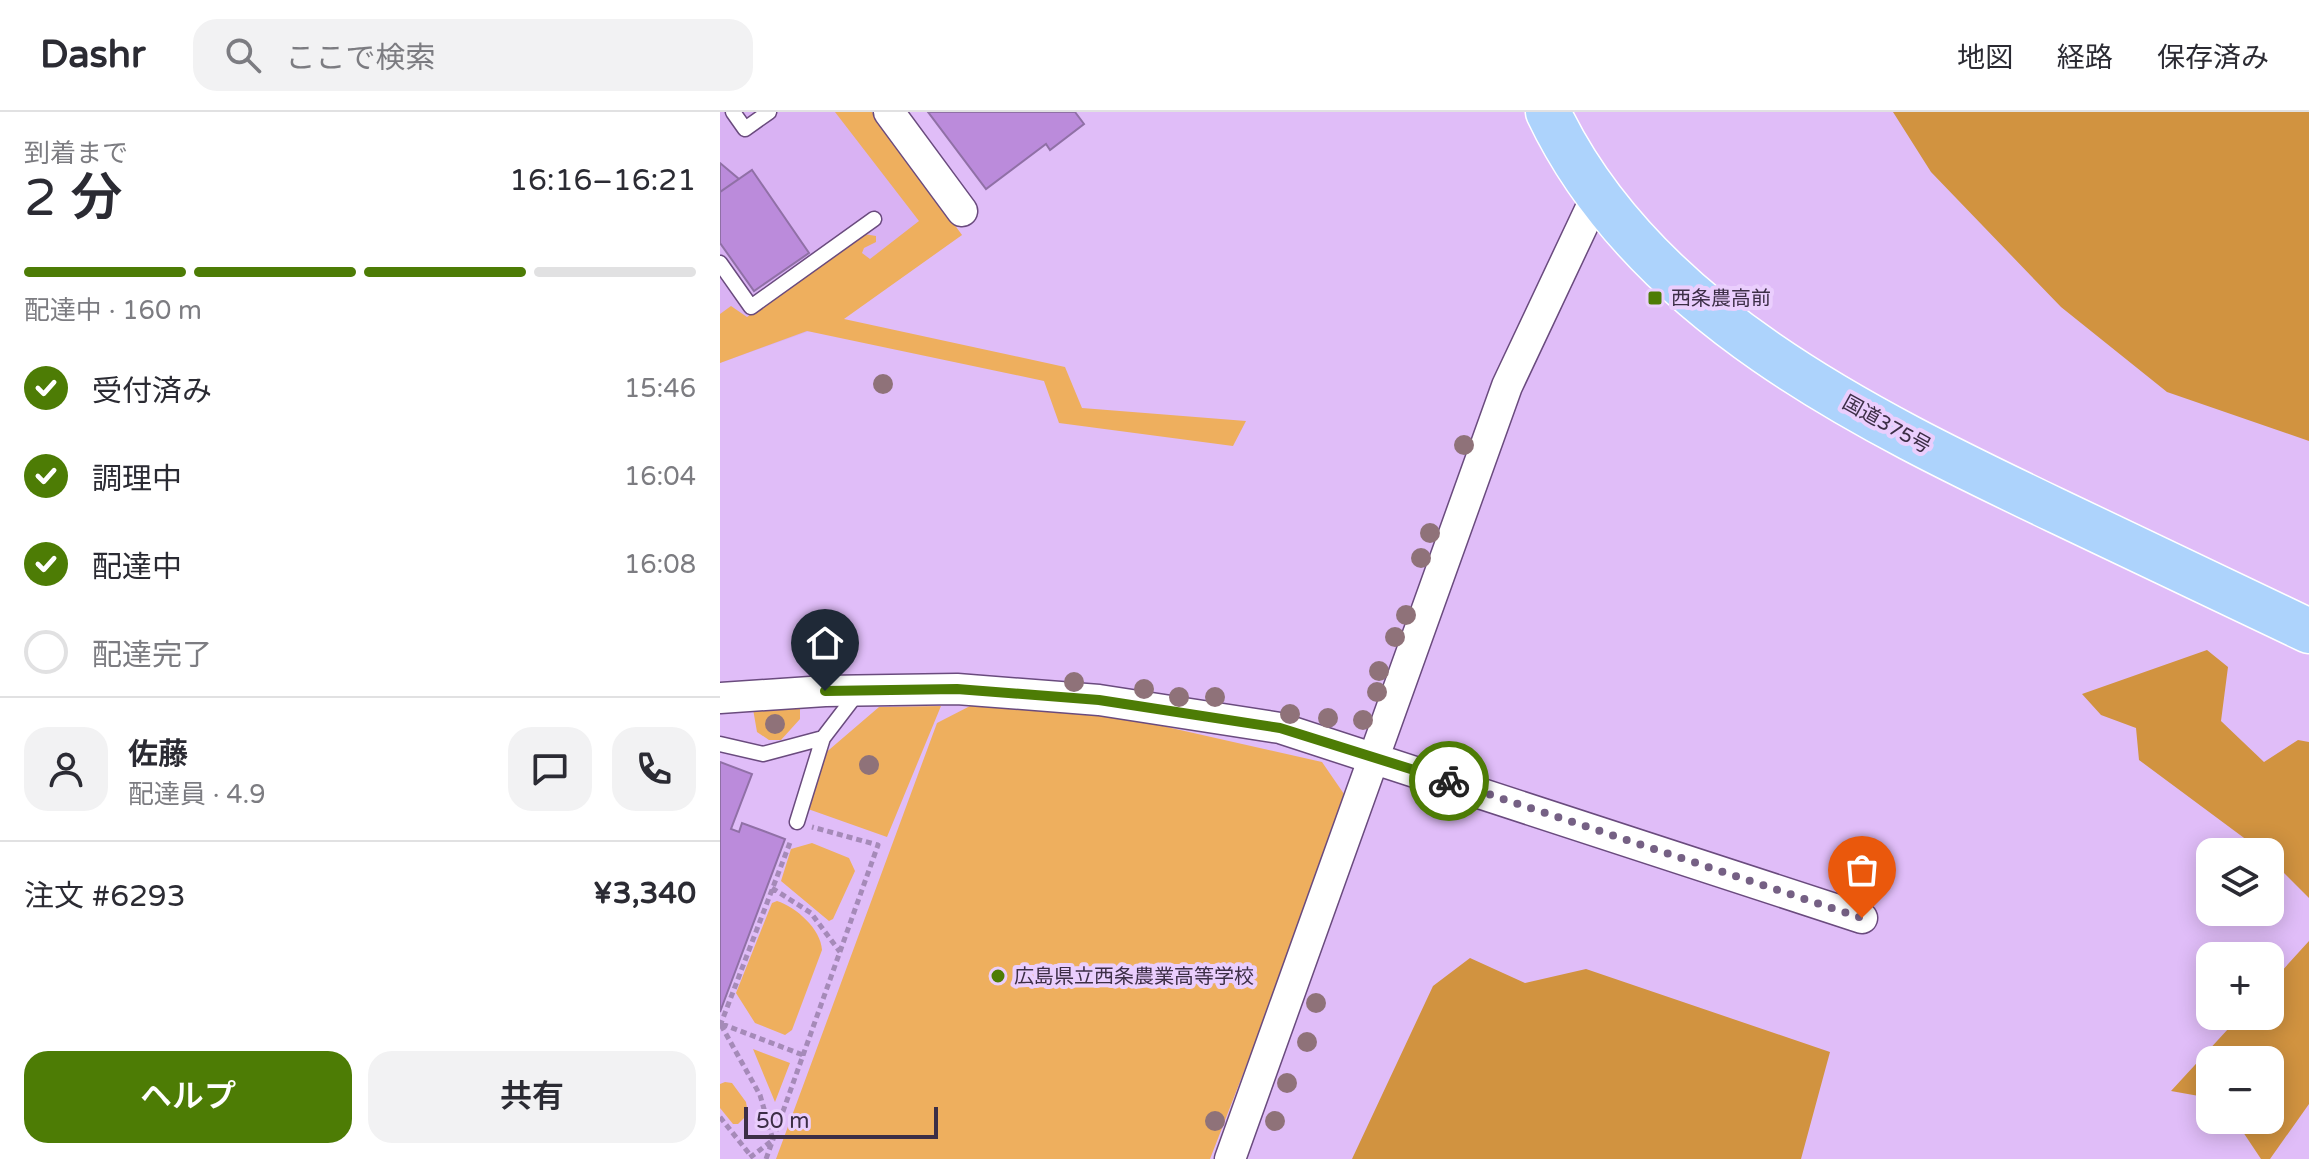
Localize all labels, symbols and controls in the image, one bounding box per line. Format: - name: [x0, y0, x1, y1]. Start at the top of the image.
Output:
- search box: [193, 19, 753, 91]
- text: Dashr: [40, 32, 145, 78]
- icon: search: [221, 33, 265, 77]
- text: ここで検索: [285, 40, 435, 77]
- text: 地図: [1957, 41, 2013, 75]
- text: 経路: [2057, 41, 2113, 75]
- text: 保存済み: [2157, 41, 2269, 75]
- text: 到着まで: [24, 138, 128, 169]
- text: 16:16–16:21: [509, 162, 696, 199]
- text: 2 分: [24, 167, 122, 230]
- place label: 西条農高前: [1671, 287, 1771, 311]
- marker: 西条農高前: [1646, 289, 1664, 307]
- text: 配達中 · 160 m: [24, 295, 202, 326]
- icon: check: [24, 366, 68, 410]
- text: 受付済み: [92, 373, 212, 410]
- text: 15:46: [624, 373, 696, 404]
- street label: 国道375号: [1838, 391, 1935, 459]
- icon: check: [24, 454, 68, 498]
- text: 調理中: [92, 461, 182, 498]
- text: 16:04: [624, 461, 696, 492]
- icon: check: [24, 542, 68, 586]
- text: 配達中: [92, 549, 182, 586]
- text: 16:08: [624, 549, 696, 580]
- pin: [791, 609, 859, 691]
- icon: home: [803, 621, 847, 665]
- text: 配達完了: [92, 637, 212, 674]
- button: person: [24, 727, 108, 811]
- button: chat: [508, 727, 592, 811]
- button: phone: [612, 727, 696, 811]
- text: 佐藤: [128, 736, 188, 773]
- courier: [1409, 741, 1489, 821]
- icon: bike: [1427, 759, 1471, 803]
- text: 配達員 · 4.9: [128, 779, 266, 810]
- pin: [1828, 836, 1896, 918]
- map controls: [2196, 838, 2284, 1134]
- button: layers: [2196, 838, 2284, 926]
- icon: bag: [1840, 848, 1884, 892]
- text: ¥3,340: [593, 875, 696, 912]
- text: 注文 #6293: [24, 878, 186, 915]
- button: +: [2196, 942, 2284, 1030]
- place label: 広島県立西条農業高等学校: [1014, 965, 1254, 989]
- marker: 広島県立西条農業高等学校: [989, 967, 1007, 985]
- button: −: [2196, 1046, 2284, 1134]
- button: ヘルプ: [24, 1051, 352, 1143]
- button: 共有: [368, 1051, 696, 1143]
- scale bar: [744, 1103, 938, 1139]
- text: 50 m: [756, 1108, 810, 1134]

